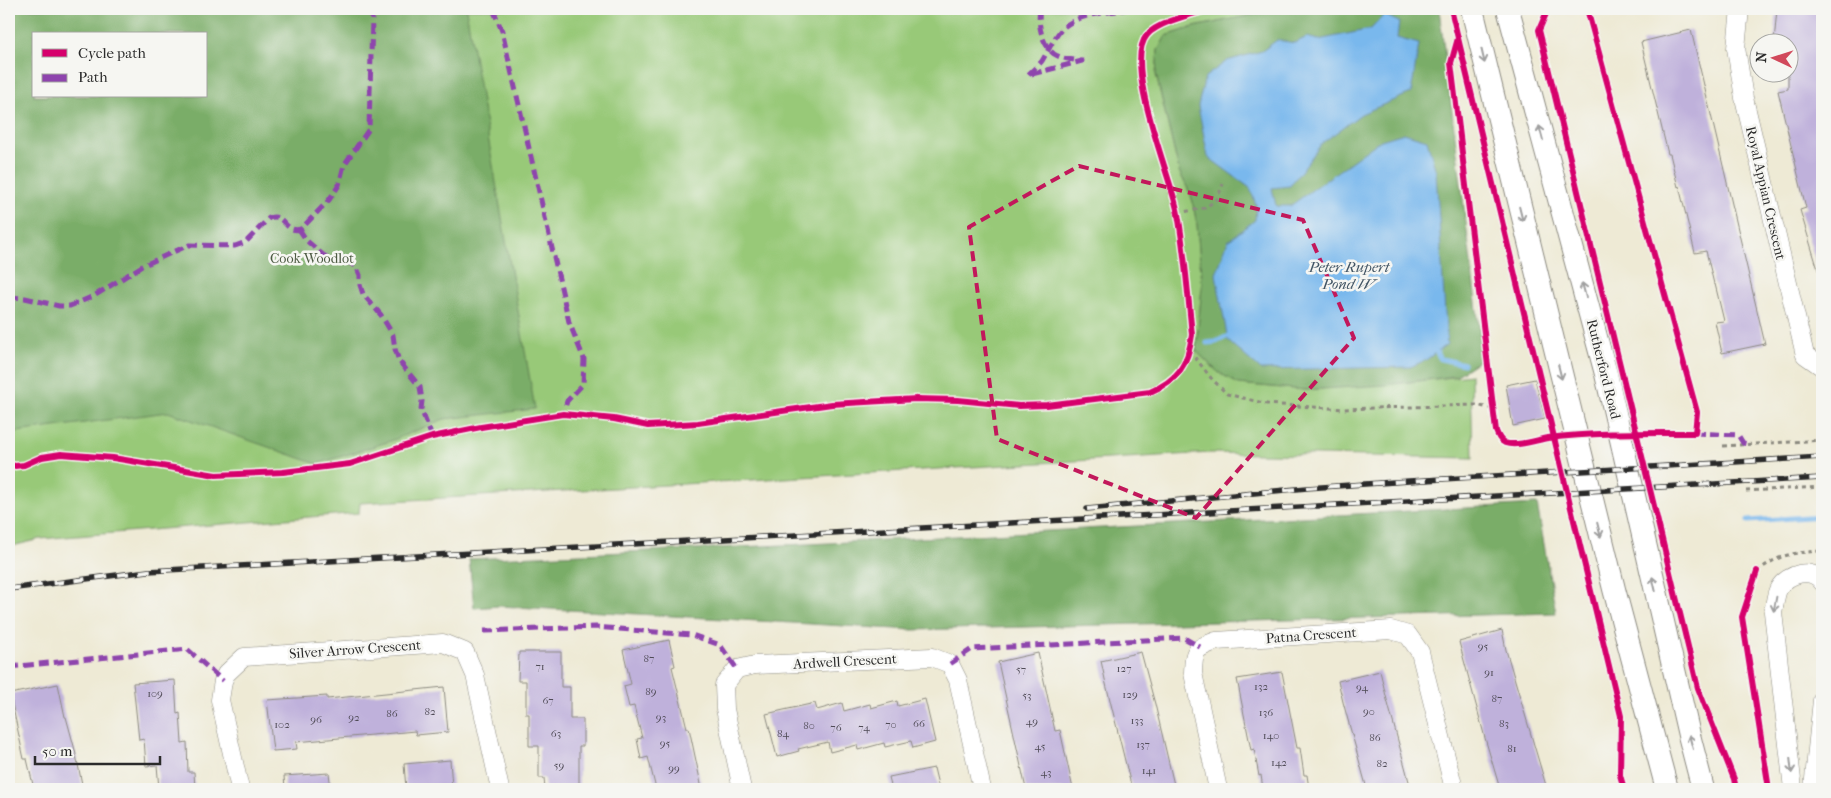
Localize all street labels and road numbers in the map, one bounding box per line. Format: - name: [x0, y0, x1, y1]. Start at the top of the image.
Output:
- street label: Royal Appian Crescent: [1742, 125, 1789, 262]
- street label: Rutherford Road: [1583, 317, 1624, 421]
- street label: Patna Crescent: [1265, 624, 1357, 647]
- street label: Silver Arrow Crescent: [288, 636, 422, 663]
- street label: Ardwell Crescent: [792, 650, 897, 673]

